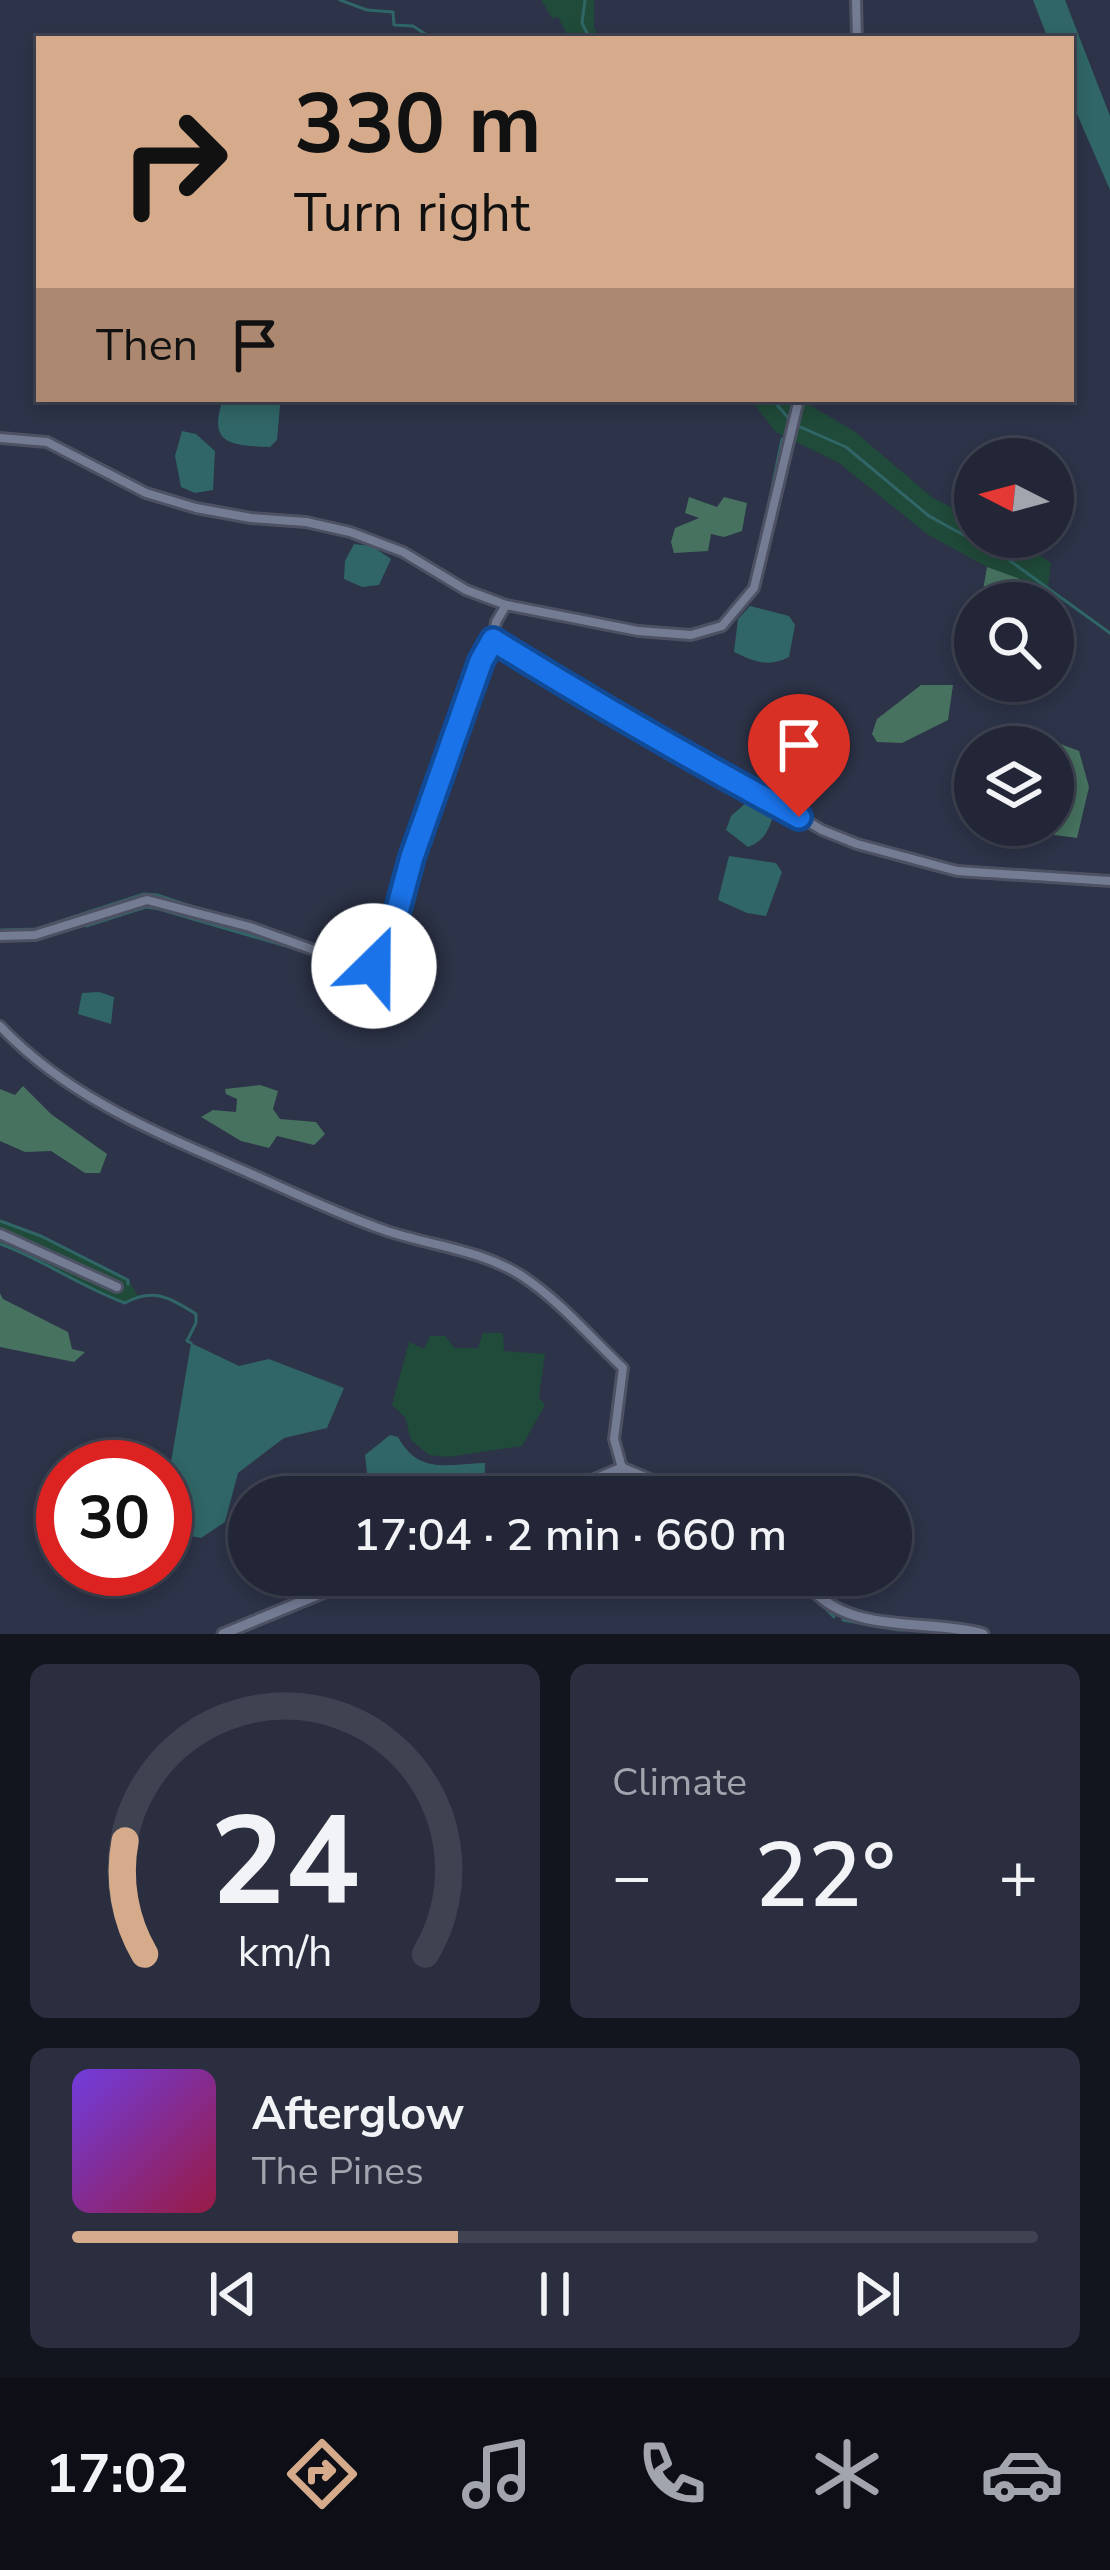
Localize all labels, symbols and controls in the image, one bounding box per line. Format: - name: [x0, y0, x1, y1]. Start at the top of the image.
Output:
- text: 330 m: [294, 67, 542, 182]
- icon: right: [96, 84, 252, 240]
- text: Turn right: [294, 176, 530, 250]
- icon: arrive: [222, 312, 288, 378]
- text: Then: [96, 315, 198, 376]
- north arrow: [954, 438, 1074, 558]
- map controls: [954, 438, 1074, 846]
- button: search: [954, 582, 1074, 702]
- pin: [748, 694, 850, 817]
- icon: arrive: [766, 712, 832, 778]
- button: layers: [954, 726, 1074, 846]
- position arrow: [311, 903, 437, 1029]
- speed limit sign: 30: [36, 1440, 192, 1596]
- text: 17:04 · 2 min · 660 m: [353, 1505, 787, 1566]
- text: Climate: [612, 1756, 747, 1809]
- text: 24: [210, 1777, 360, 1947]
- text: 22°: [754, 1815, 896, 1938]
- text: −: [612, 1832, 652, 1922]
- text: +: [998, 1832, 1038, 1922]
- text: km/h: [238, 1923, 332, 1981]
- text: Afterglow: [252, 2084, 464, 2145]
- text: The Pines: [252, 2145, 424, 2198]
- icon: previous: [200, 2261, 266, 2327]
- icon: pause: [522, 2261, 588, 2327]
- icon: next: [844, 2261, 910, 2327]
- icon: directions: [280, 2432, 364, 2516]
- icon: music: [455, 2432, 539, 2516]
- icon: phone: [630, 2432, 714, 2516]
- icon: climate: [805, 2432, 889, 2516]
- icon: car: [980, 2432, 1064, 2516]
- text: 17:02: [46, 2437, 189, 2511]

